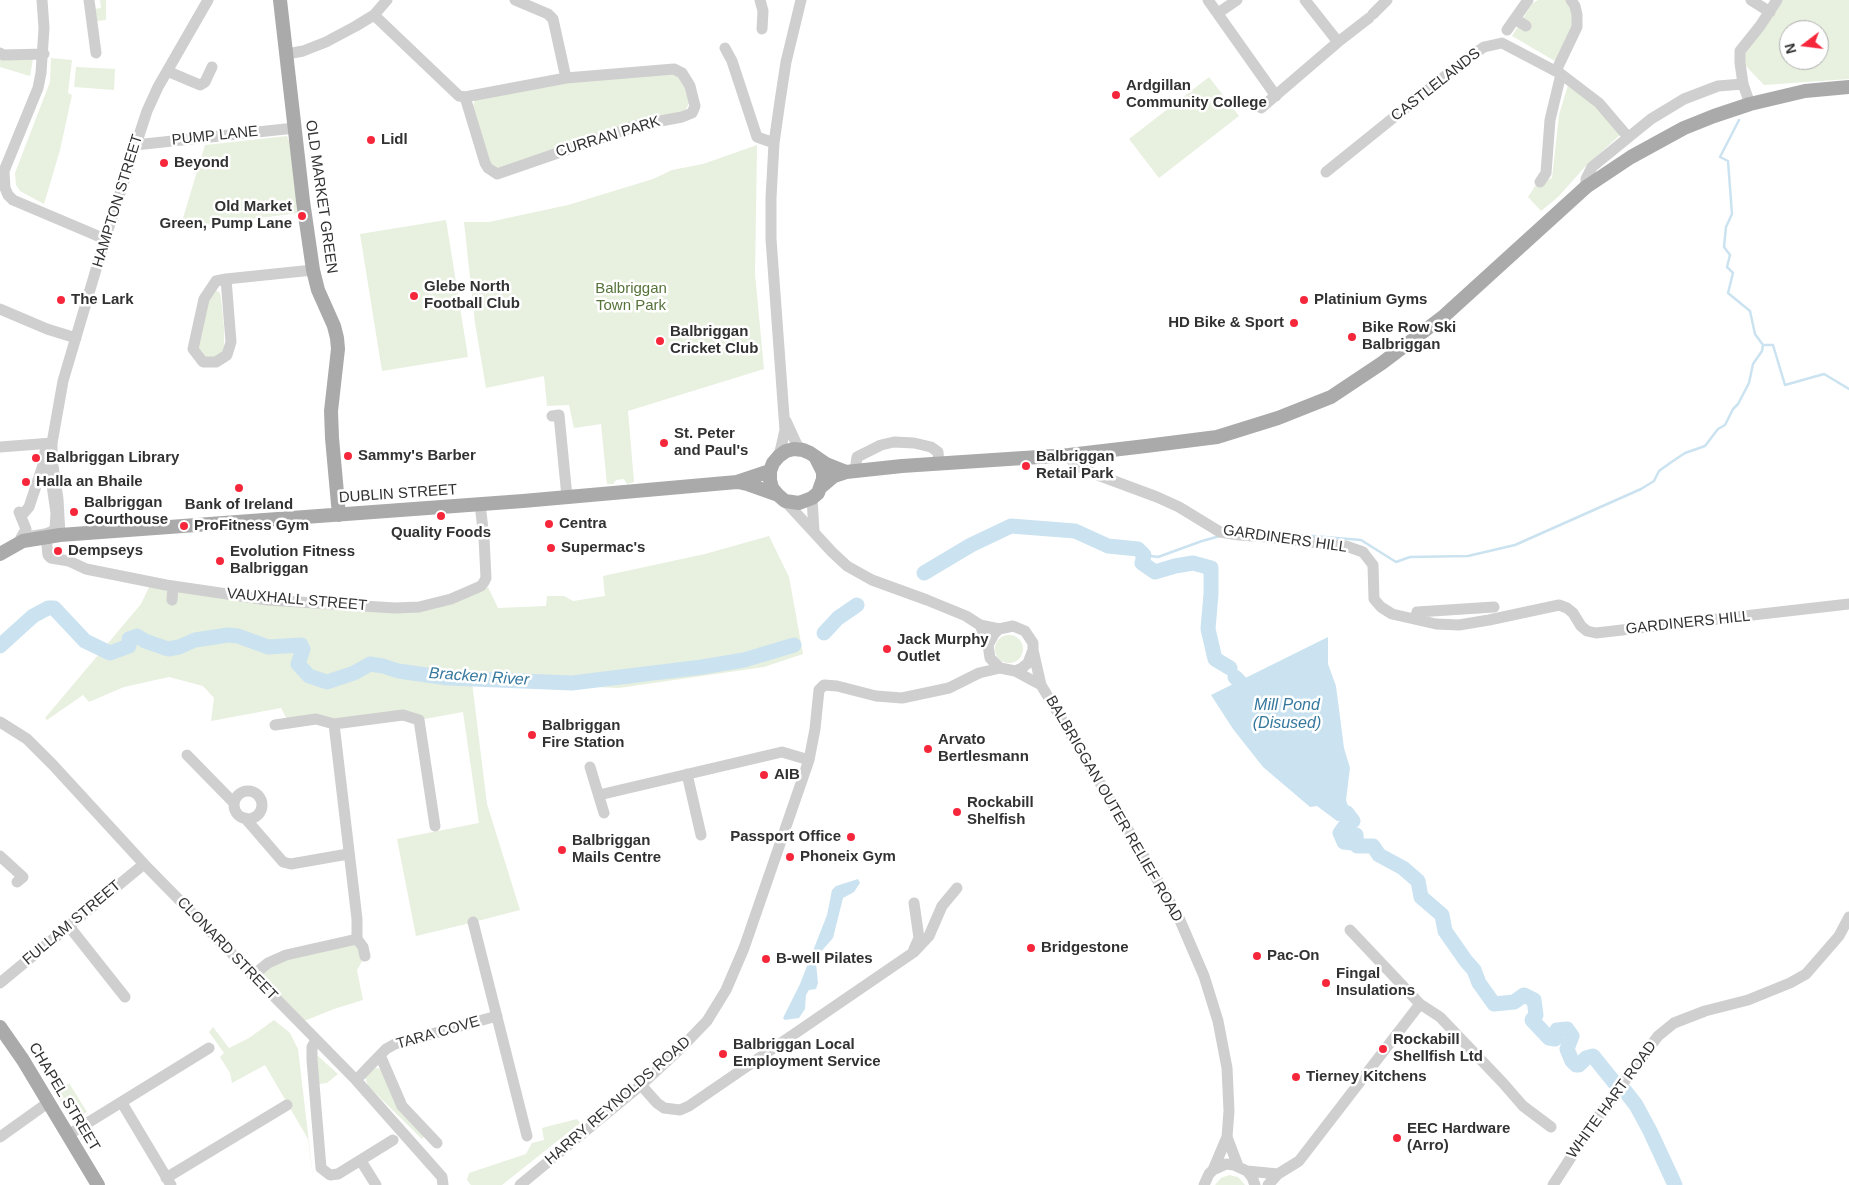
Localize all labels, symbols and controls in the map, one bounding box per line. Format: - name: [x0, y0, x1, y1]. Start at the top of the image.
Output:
- north arrow: [1779, 20, 1829, 70]
- text: N: [1781, 42, 1800, 56]
- street label: CASTLELANDS: [1388, 45, 1484, 125]
- place label: Ardgillan Community College: [1126, 77, 1267, 112]
- marker: Ardgillan Community College: [1110, 89, 1122, 101]
- street label: CURRAN PARK: [554, 113, 662, 161]
- street label: OLD MARKET GREEN: [301, 119, 341, 275]
- street label: PUMP LANE: [171, 123, 259, 149]
- place label: Lidl: [381, 131, 408, 149]
- street label: HAMPTON STREET: [89, 132, 147, 270]
- marker: Lidl: [365, 134, 377, 146]
- place label: Beyond: [174, 154, 229, 172]
- marker: Beyond: [158, 157, 170, 169]
- place label: Old Market Green, Pump Lane: [159, 198, 292, 233]
- marker: Old Market Green, Pump Lane: [296, 210, 308, 222]
- place label: Glebe North Football Club: [424, 278, 520, 313]
- park label: Balbriggan Town Park: [595, 280, 667, 315]
- marker: Glebe North Football Club: [408, 290, 420, 302]
- place label: The Lark: [71, 291, 134, 309]
- place label: Platinium Gyms: [1314, 291, 1427, 309]
- marker: The Lark: [55, 294, 67, 306]
- marker: Platinium Gyms: [1298, 294, 1310, 306]
- place label: HD Bike & Sport: [1168, 314, 1284, 332]
- marker: HD Bike & Sport: [1288, 317, 1300, 329]
- place label: Bike Row Ski Balbriggan: [1362, 319, 1456, 354]
- place label: Balbriggan Cricket Club: [670, 323, 758, 358]
- marker: Bike Row Ski Balbriggan: [1346, 331, 1358, 343]
- marker: Balbriggan Cricket Club: [654, 335, 666, 347]
- place label: St. Peter and Paul's: [674, 425, 748, 460]
- marker: St. Peter and Paul's: [658, 437, 670, 449]
- place label: Sammy's Barber: [358, 447, 476, 465]
- place label: Balbriggan Retail Park: [1036, 448, 1114, 483]
- place label: Balbriggan Library: [46, 449, 179, 467]
- marker: Sammy's Barber: [342, 450, 354, 462]
- marker: Balbriggan Library: [30, 452, 42, 464]
- marker: Balbriggan Retail Park: [1020, 460, 1032, 472]
- place label: Halla an Bhaile: [36, 473, 143, 491]
- marker: Halla an Bhaile: [20, 476, 32, 488]
- street label: DUBLIN STREET: [338, 481, 458, 507]
- marker: Bank of Ireland: [233, 482, 245, 494]
- place label: Balbriggan Courthouse: [84, 494, 168, 529]
- place label: Bank of Ireland: [185, 496, 293, 514]
- marker: Balbriggan Courthouse: [68, 506, 80, 518]
- marker: Quality Foods: [435, 510, 447, 522]
- place label: Centra: [559, 515, 607, 533]
- place label: ProFitness Gym: [194, 517, 309, 535]
- marker: Centra: [543, 518, 555, 530]
- marker: ProFitness Gym: [178, 520, 190, 532]
- street label: GARDINERS HILL: [1222, 521, 1348, 557]
- place label: Quality Foods: [391, 524, 491, 542]
- place label: Supermac's: [561, 539, 645, 557]
- place label: Dempseys: [68, 542, 143, 560]
- marker: Supermac's: [545, 542, 557, 554]
- place label: Evolution Fitness Balbriggan: [230, 543, 355, 578]
- marker: Dempseys: [52, 545, 64, 557]
- marker: Evolution Fitness Balbriggan: [214, 555, 226, 567]
- street label: VAUXHALL STREET: [226, 585, 368, 615]
- street label: GARDINERS HILL: [1625, 608, 1751, 638]
- place label: Jack Murphy Outlet: [897, 631, 989, 666]
- marker: Jack Murphy Outlet: [881, 643, 893, 655]
- water label: Bracken River: [428, 664, 530, 690]
- street label: BALBRIGGAN OUTER RELIEF ROAD: [1042, 693, 1186, 925]
- water label: Mill Pond (Disused): [1253, 696, 1321, 734]
- place label: Balbriggan Fire Station: [542, 717, 625, 752]
- marker: Balbriggan Fire Station: [526, 729, 538, 741]
- place label: Arvato Bertlesmann: [938, 731, 1029, 766]
- marker: Arvato Bertlesmann: [922, 743, 934, 755]
- place label: AIB: [774, 766, 800, 784]
- marker: AIB: [758, 769, 770, 781]
- place label: Rockabill Shelfish: [967, 794, 1034, 829]
- marker: Rockabill Shelfish: [951, 806, 963, 818]
- place label: Passport Office: [730, 828, 841, 846]
- marker: Passport Office: [845, 831, 857, 843]
- place label: Balbriggan Mails Centre: [572, 832, 661, 867]
- marker: Balbriggan Mails Centre: [556, 844, 568, 856]
- place label: Phoneix Gym: [800, 848, 896, 866]
- marker: Phoneix Gym: [784, 851, 796, 863]
- street label: FULLAM STREET: [19, 877, 125, 969]
- street label: CLONARD STREET: [173, 894, 281, 1004]
- place label: Bridgestone: [1041, 939, 1129, 957]
- marker: Bridgestone: [1025, 942, 1037, 954]
- place label: Pac-On: [1267, 947, 1320, 965]
- place label: B-well Pilates: [776, 950, 873, 968]
- marker: Pac-On: [1251, 950, 1263, 962]
- marker: B-well Pilates: [760, 953, 772, 965]
- place label: Fingal Insulations: [1336, 965, 1415, 1000]
- marker: Fingal Insulations: [1320, 977, 1332, 989]
- street label: TARA COVE: [394, 1013, 482, 1053]
- place label: Rockabill Shellfish Ltd: [1393, 1031, 1483, 1066]
- street label: HARRY REYNOLDS ROAD: [542, 1033, 694, 1169]
- place label: Balbriggan Local Employment Service: [733, 1036, 881, 1071]
- street label: WHITE HART ROAD: [1563, 1038, 1661, 1162]
- street label: CHAPEL STREET: [25, 1039, 103, 1155]
- marker: Rockabill Shellfish Ltd: [1377, 1043, 1389, 1055]
- marker: Balbriggan Local Employment Service: [717, 1048, 729, 1060]
- place label: Tierney Kitchens: [1306, 1068, 1427, 1086]
- marker: Tierney Kitchens: [1290, 1071, 1302, 1083]
- place label: EEC Hardware (Arro): [1407, 1120, 1510, 1155]
- marker: EEC Hardware (Arro): [1391, 1132, 1403, 1144]

